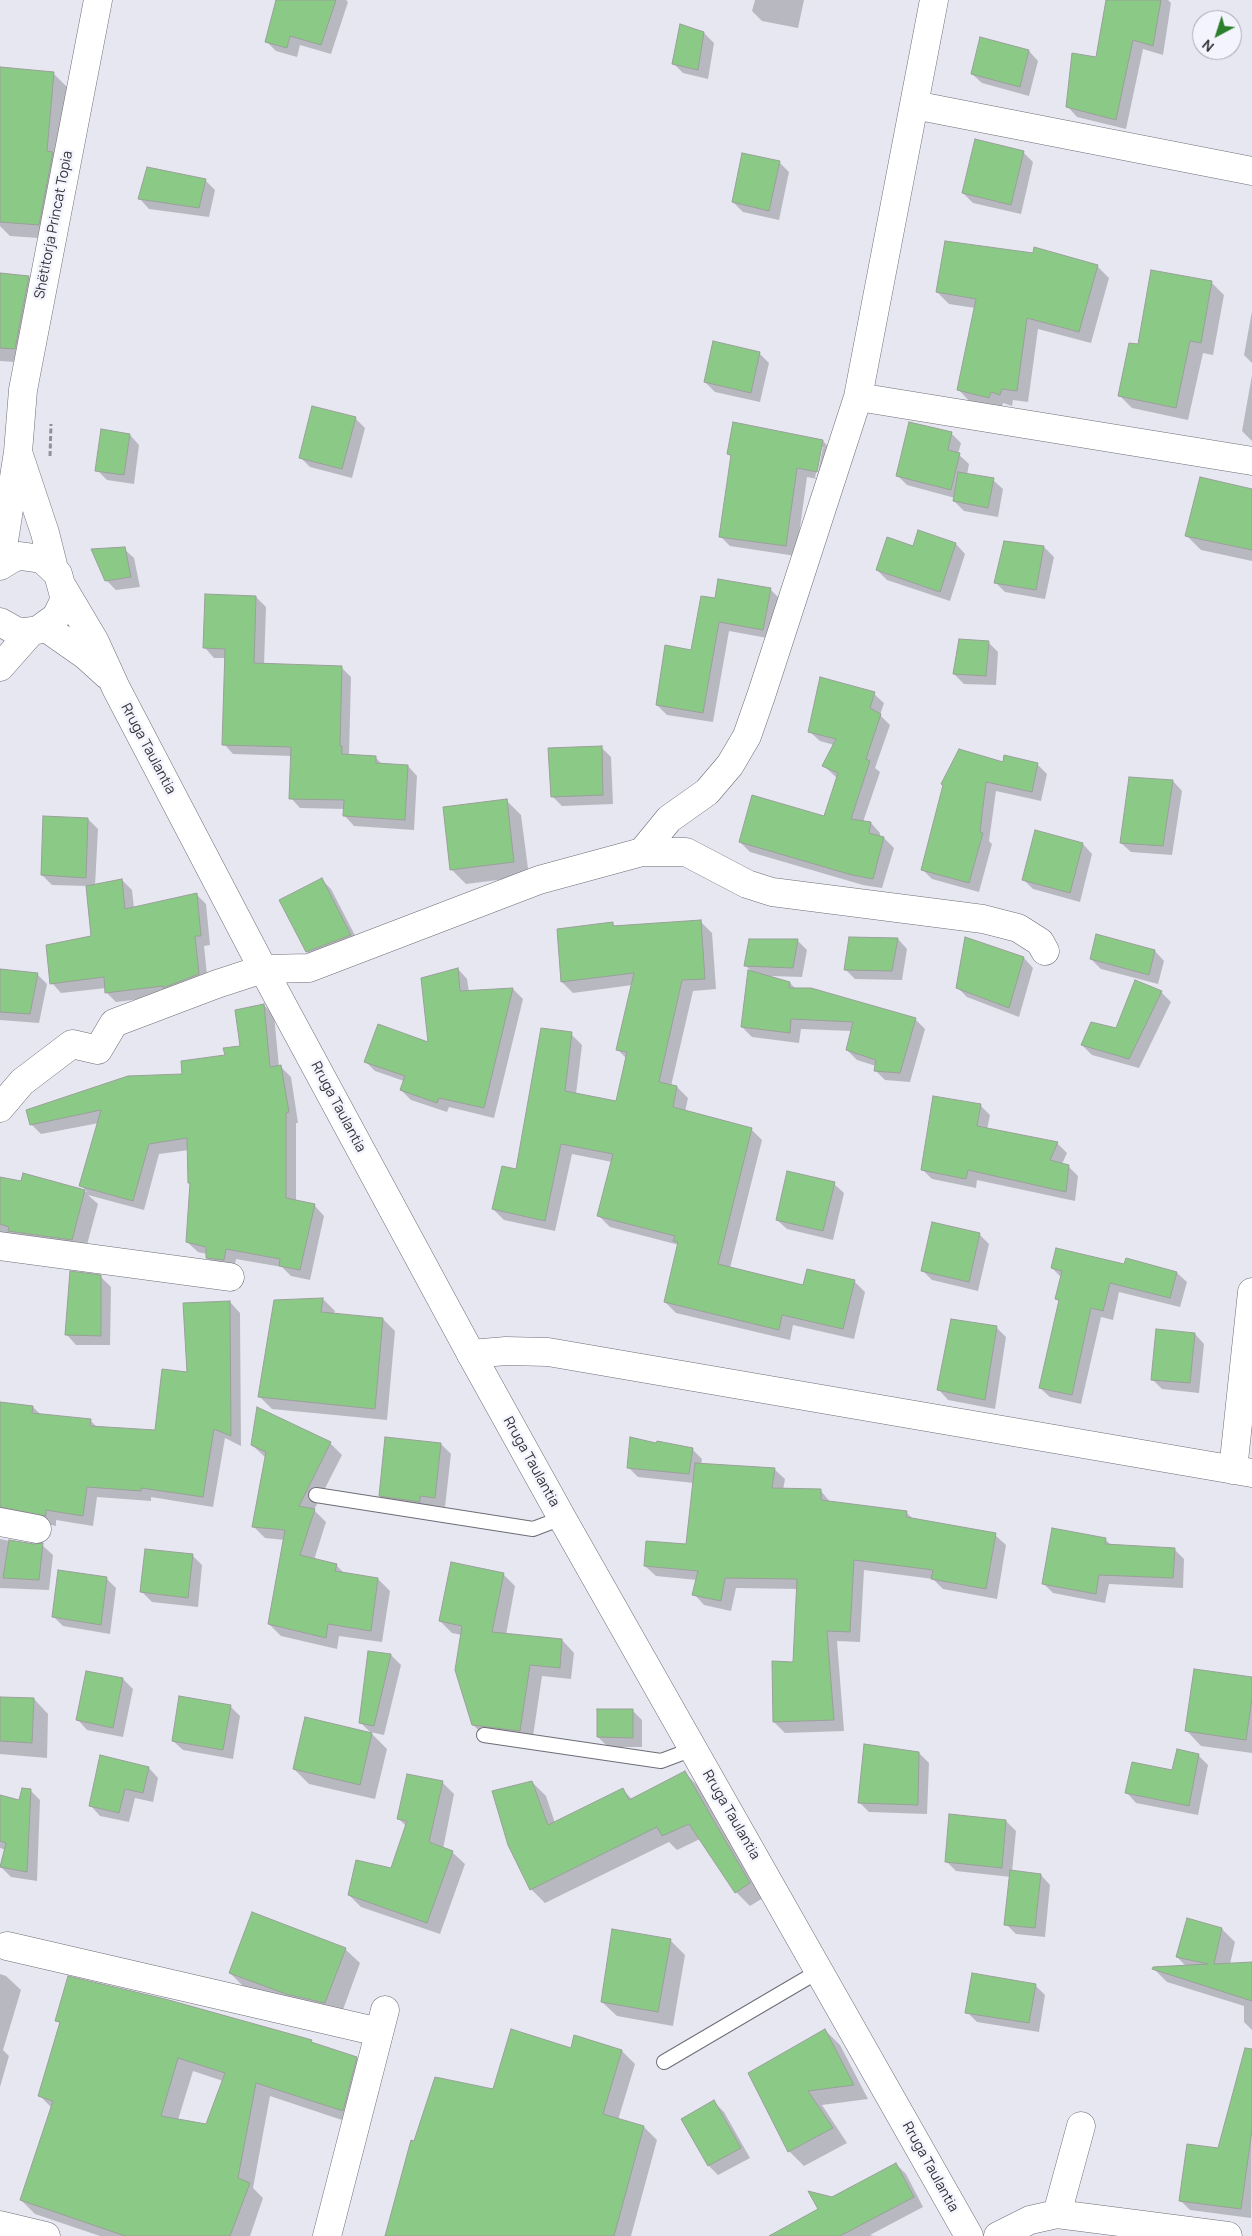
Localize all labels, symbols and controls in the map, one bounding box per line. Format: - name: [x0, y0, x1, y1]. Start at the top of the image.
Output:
- north arrow: [1192, 10, 1242, 60]
- text: N: [1198, 36, 1218, 57]
- street label: Shëtitorja Princat Topia: [31, 150, 77, 300]
- street label: Rruga Taulantia: [117, 701, 179, 797]
- street label: Rruga Taulantia: [307, 1059, 369, 1155]
- street label: Rruga Taulantia: [499, 1414, 563, 1510]
- street label: Rruga Taulantia: [699, 1767, 763, 1863]
- street label: Rruga Taulantia: [898, 2119, 962, 2215]

